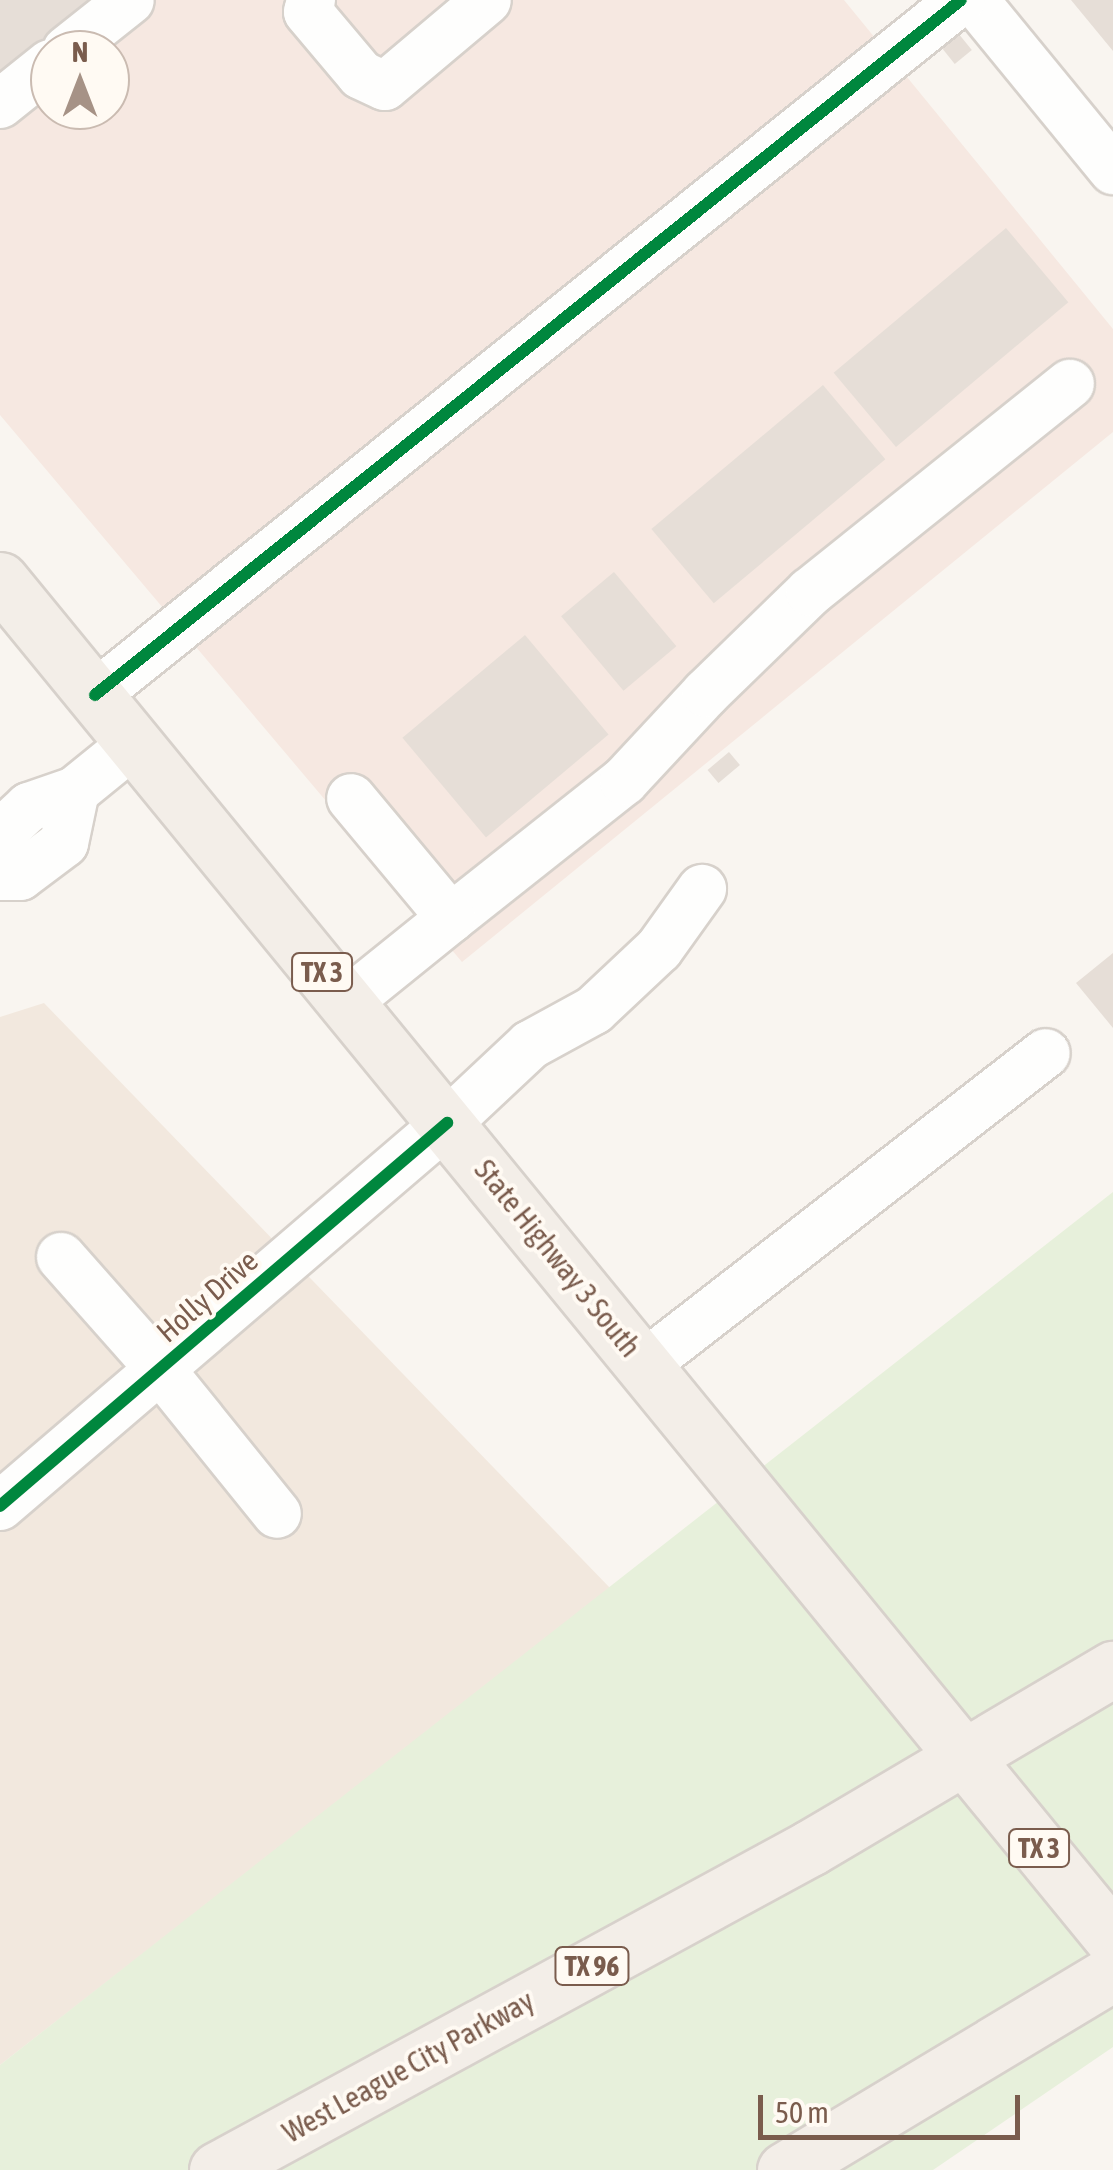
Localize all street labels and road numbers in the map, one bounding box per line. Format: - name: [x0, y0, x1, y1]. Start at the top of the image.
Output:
- road number: TX 3: [290, 949, 354, 995]
- street label: State Highway 3 South: [467, 1152, 649, 1364]
- street label: Holly Drive: [149, 1242, 265, 1350]
- road number: TX 3: [1006, 1825, 1072, 1871]
- road number: TX 96: [552, 1943, 632, 1989]
- street label: West League City Parkway: [276, 1982, 540, 2150]

